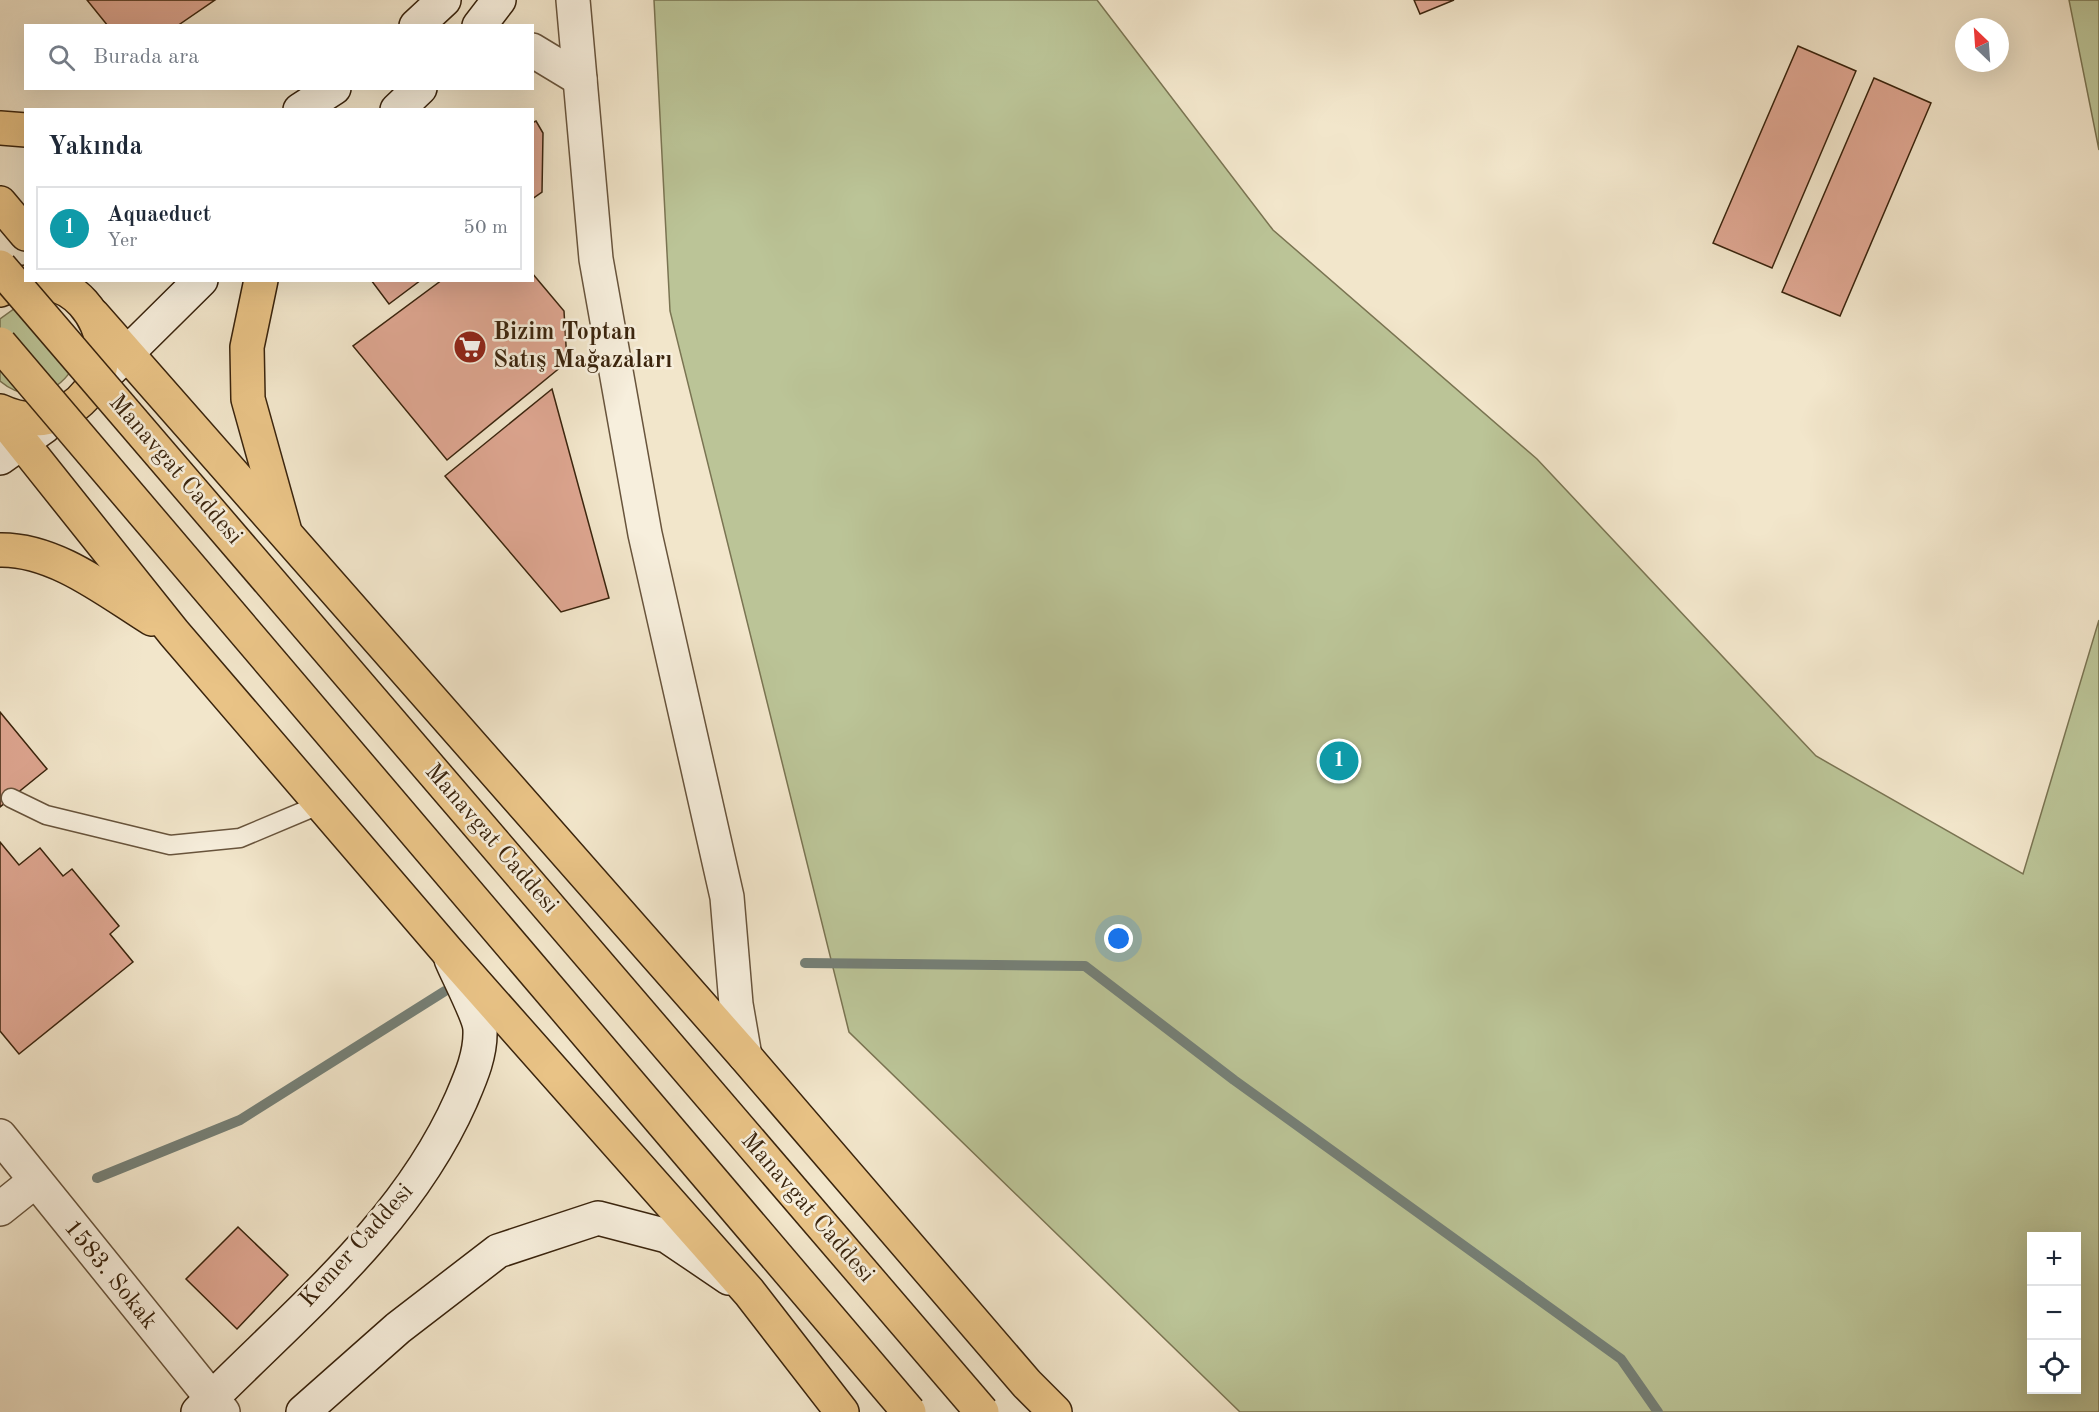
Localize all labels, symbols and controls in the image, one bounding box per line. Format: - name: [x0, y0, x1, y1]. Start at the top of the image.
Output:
- north arrow: [1955, 18, 2009, 72]
- search box: [24, 24, 534, 90]
- icon: search: [45, 41, 78, 74]
- text: Burada ara: [93, 46, 199, 68]
- text: Yakında: [48, 134, 143, 160]
- text: Aquaeduct: [107, 204, 211, 226]
- text: 1: [64, 218, 75, 238]
- text: 50 m: [463, 218, 508, 238]
- text: Yer: [107, 231, 138, 251]
- place label: Bizim Toptan Satış Mağazaları: [493, 321, 672, 373]
- supermarket icon: Bizim Toptan Satış Mağazaları: [452, 329, 488, 365]
- street label: Manavgat Caddesi: [104, 391, 246, 549]
- pin: 1: [1320, 738, 1358, 783]
- street label: Manavgat Caddesi: [420, 760, 562, 918]
- your location: [1104, 924, 1133, 953]
- street label: Manavgat Caddesi: [736, 1129, 878, 1287]
- street label: Kemer Caddesi: [296, 1180, 418, 1312]
- street label: 1583. Sokak: [59, 1216, 161, 1334]
- map controls: [2027, 1232, 2081, 1394]
- button: +: [2027, 1232, 2081, 1286]
- button: −: [2027, 1286, 2081, 1340]
- button: locate: [2027, 1340, 2081, 1394]

